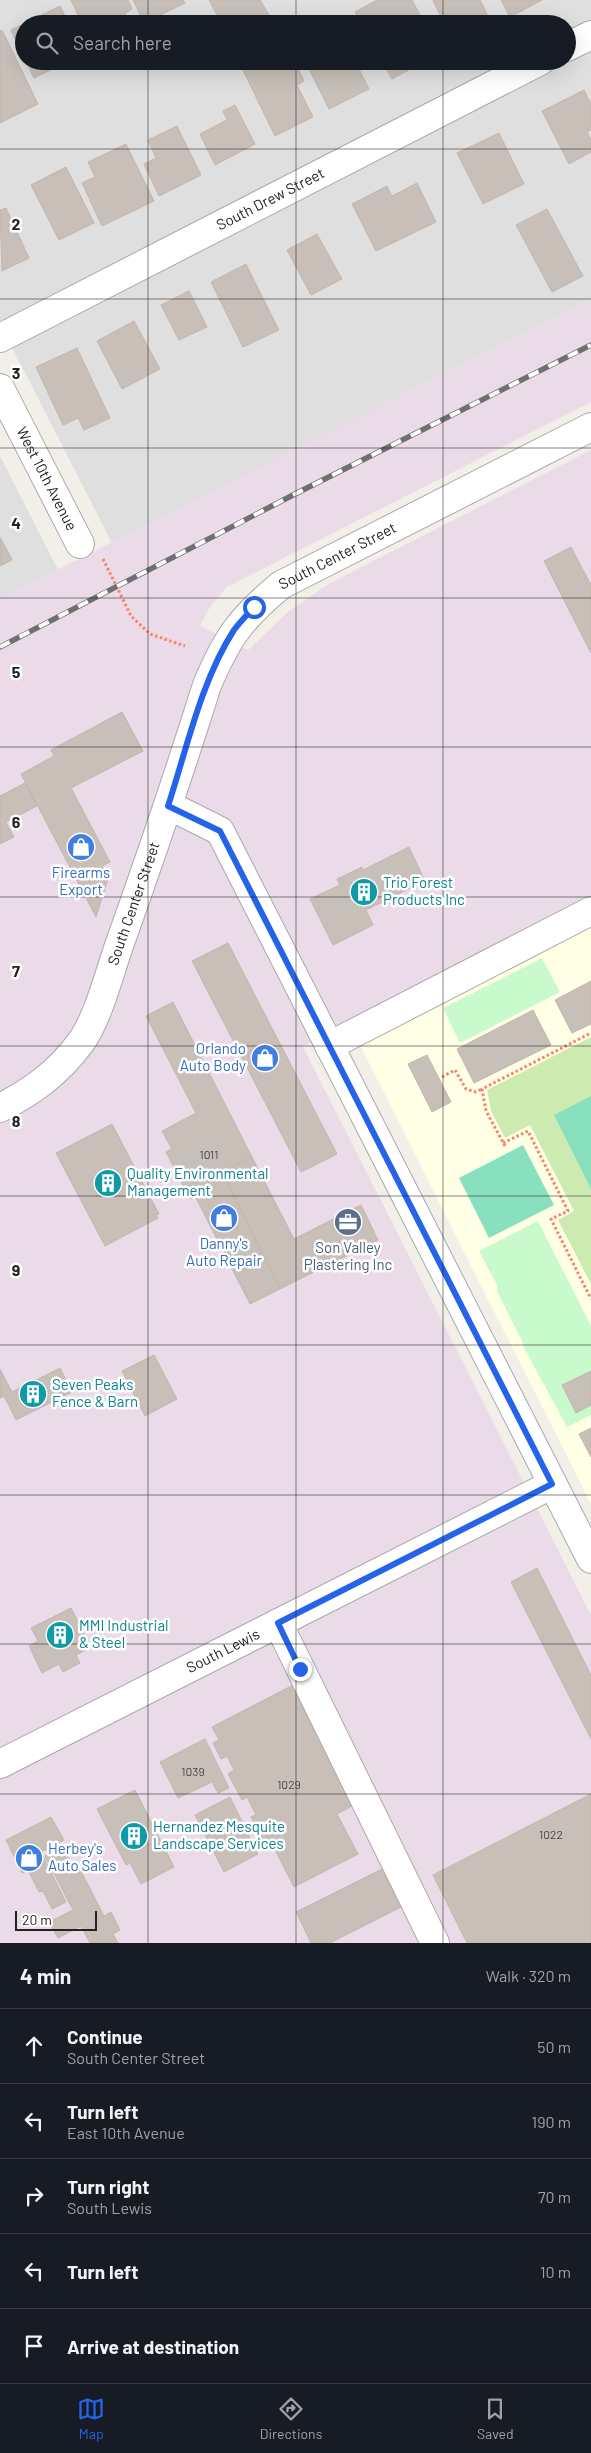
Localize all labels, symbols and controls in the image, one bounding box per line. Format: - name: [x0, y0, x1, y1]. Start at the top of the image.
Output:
- search box: [15, 15, 576, 70]
- icon: search: [33, 29, 61, 57]
- text: Search here: [73, 31, 172, 54]
- street label: South Drew Street: [213, 163, 327, 233]
- text: 2: [12, 214, 21, 233]
- text: 3: [12, 363, 20, 382]
- street label: West 10th Avenue: [13, 423, 81, 533]
- text: 4: [11, 513, 21, 532]
- street label: South Center Street: [275, 518, 399, 593]
- route start: [243, 596, 266, 619]
- text: 5: [12, 662, 21, 681]
- text: 6: [12, 812, 21, 831]
- shop icon: Firearms Export: [66, 832, 96, 862]
- street label: South Center Street: [103, 839, 163, 967]
- place label: Firearms Export: [52, 863, 110, 898]
- place label: Trio Forest Products Inc: [383, 873, 465, 908]
- building icon: Trio Forest Products Inc: [349, 877, 379, 907]
- text: 7: [12, 961, 20, 980]
- place label: Orlando Auto Body: [180, 1039, 246, 1074]
- shop icon: Orlando Auto Body: [250, 1043, 280, 1073]
- text: 8: [12, 1111, 21, 1130]
- house number: 1011: [199, 1147, 219, 1161]
- place label: Quality Environmental Management: [127, 1164, 269, 1199]
- building icon: Quality Environmental Management: [93, 1168, 123, 1198]
- shop icon: Danny's Auto Repair: [209, 1203, 239, 1233]
- office icon: Son Valley Plastering Inc: [333, 1207, 363, 1237]
- place label: Danny's Auto Repair: [186, 1234, 262, 1269]
- place label: Son Valley Plastering Inc: [304, 1238, 392, 1273]
- text: 9: [12, 1260, 20, 1279]
- place label: Seven Peaks Fence & Barn: [52, 1375, 138, 1410]
- building icon: Seven Peaks Fence & Barn: [18, 1379, 48, 1409]
- place label: MMI Industrial & Steel: [79, 1616, 169, 1651]
- building icon: MMI Industrial & Steel: [45, 1620, 75, 1650]
- street label: South Lewis: [183, 1624, 262, 1676]
- route end: [289, 1658, 312, 1681]
- house number: 1039: [181, 1764, 205, 1778]
- house number: 1029: [277, 1777, 301, 1791]
- place label: Hernandez Mesquite Landscape Services: [153, 1817, 285, 1852]
- building icon: Hernandez Mesquite Landscape Services: [119, 1821, 149, 1851]
- house number: 1022: [539, 1827, 563, 1841]
- place label: Herbey's Auto Sales: [48, 1839, 116, 1874]
- shop icon: Herbey's Auto Sales: [14, 1843, 44, 1873]
- scale bar: [15, 1908, 98, 1931]
- text: 20 m: [22, 1911, 52, 1928]
- text: 4 min: [20, 1963, 71, 1988]
- text: Walk · 320 m: [486, 1966, 571, 1985]
- text: Continue: [67, 2025, 143, 2048]
- icon: ahead: [20, 2032, 48, 2060]
- text: 50 m: [537, 2037, 571, 2056]
- text: South Center Street: [67, 2048, 205, 2067]
- text: Turn left: [67, 2100, 138, 2123]
- icon: left: [20, 2107, 48, 2135]
- text: 190 m: [532, 2112, 571, 2131]
- text: East 10th Avenue: [67, 2123, 185, 2142]
- text: Turn right: [67, 2175, 149, 2198]
- icon: right: [20, 2182, 48, 2210]
- text: 70 m: [538, 2187, 571, 2206]
- text: South Lewis: [67, 2198, 152, 2217]
- icon: left: [20, 2257, 48, 2285]
- text: Turn left: [67, 2260, 138, 2283]
- text: 10 m: [540, 2262, 571, 2281]
- icon: arrive: [20, 2332, 48, 2360]
- text: Arrive at destination: [67, 2335, 239, 2358]
- tab: Map: [77, 2395, 105, 2442]
- tab: Directions: [260, 2395, 322, 2442]
- tab: Saved: [477, 2395, 514, 2442]

